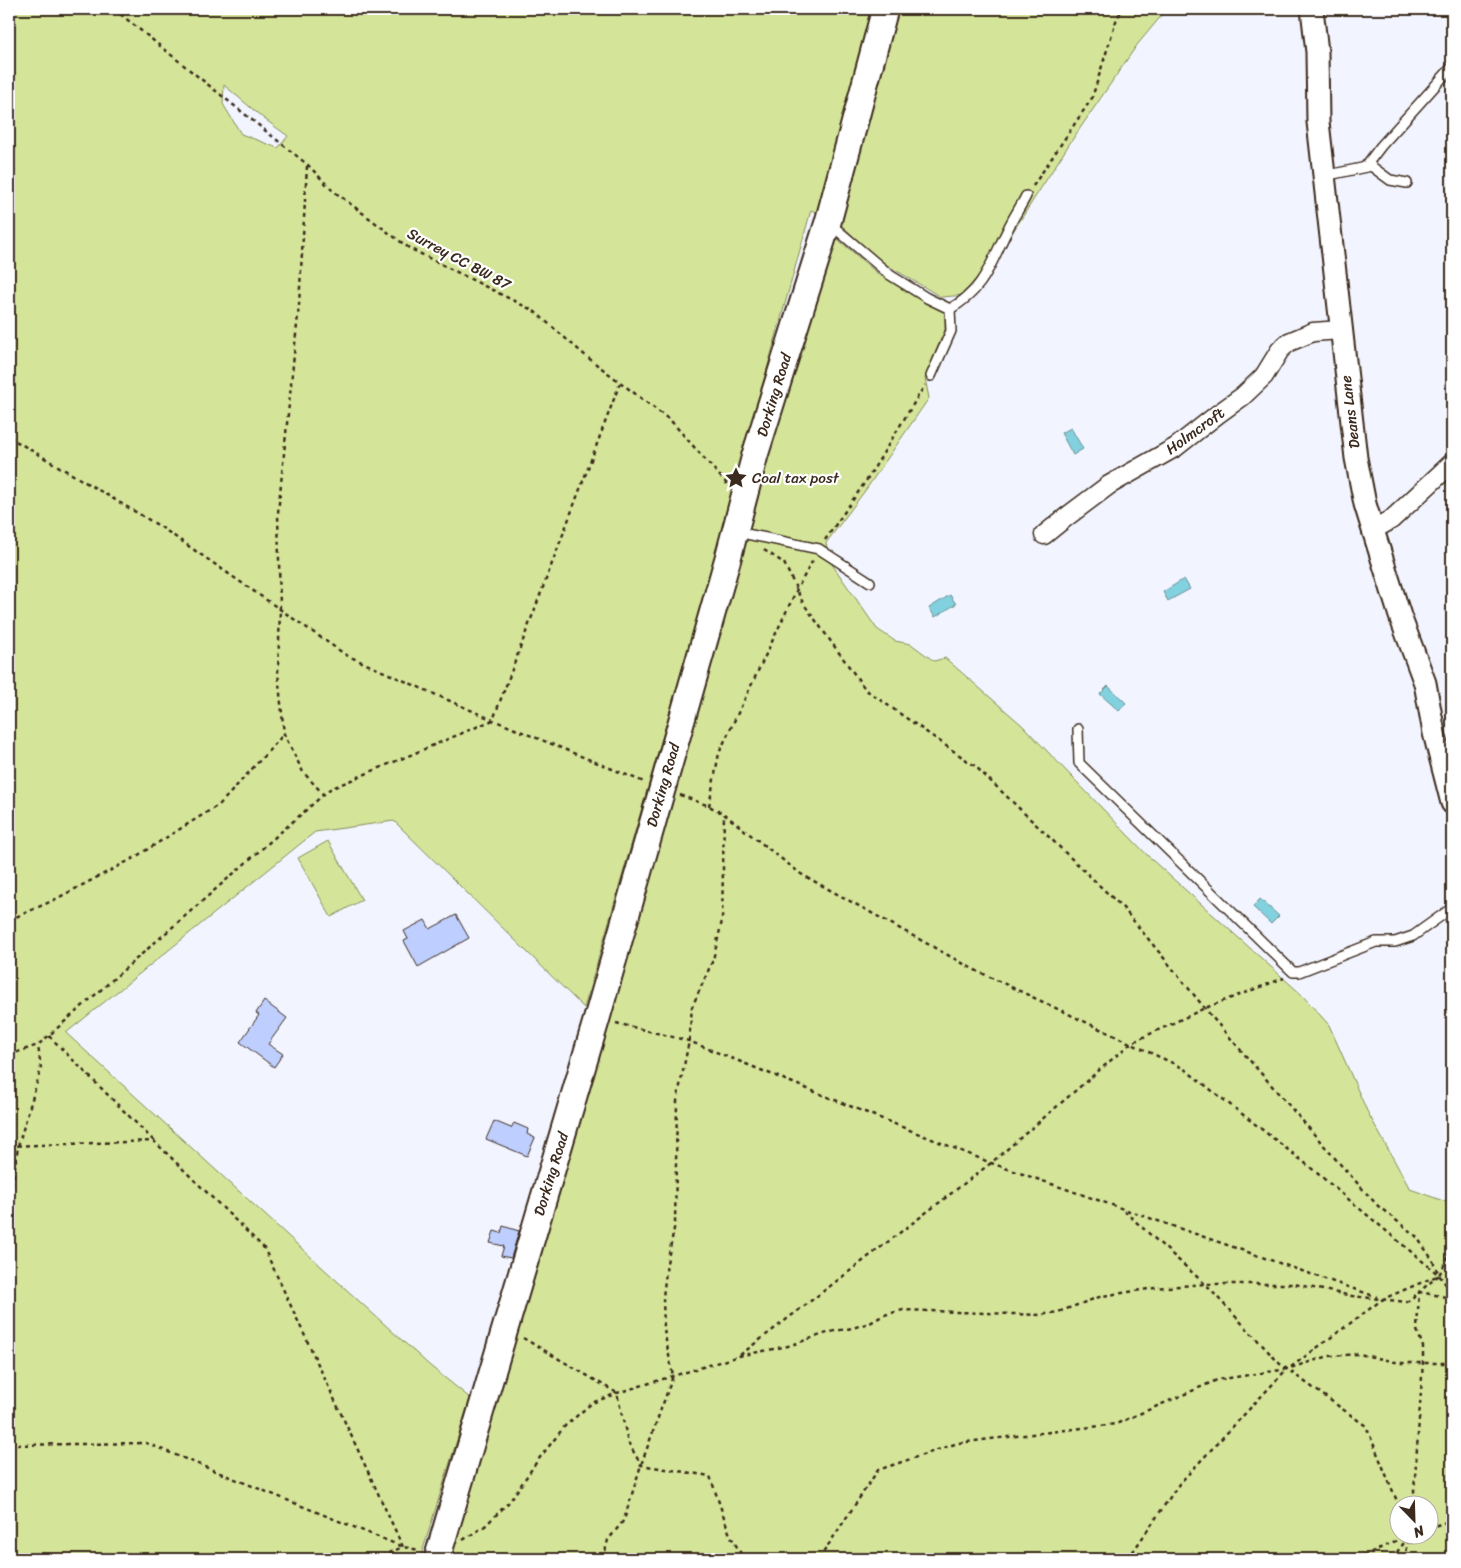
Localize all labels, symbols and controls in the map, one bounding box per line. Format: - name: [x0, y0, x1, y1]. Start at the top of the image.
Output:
- street label: Surrey CC BW 87: [402, 221, 517, 298]
- street label: Dorking Road: [749, 349, 799, 440]
- street label: Deans Lane: [1333, 374, 1367, 450]
- street label: Holmcroft: [1160, 400, 1230, 461]
- place icon: Coal tax post: [723, 465, 749, 491]
- place label: Coal tax post: [752, 465, 840, 491]
- street label: Dorking Road: [639, 739, 688, 830]
- street label: Dorking Road: [526, 1128, 576, 1219]
- north arrow: [1388, 1496, 1438, 1546]
- text: N: [1409, 1518, 1429, 1545]

